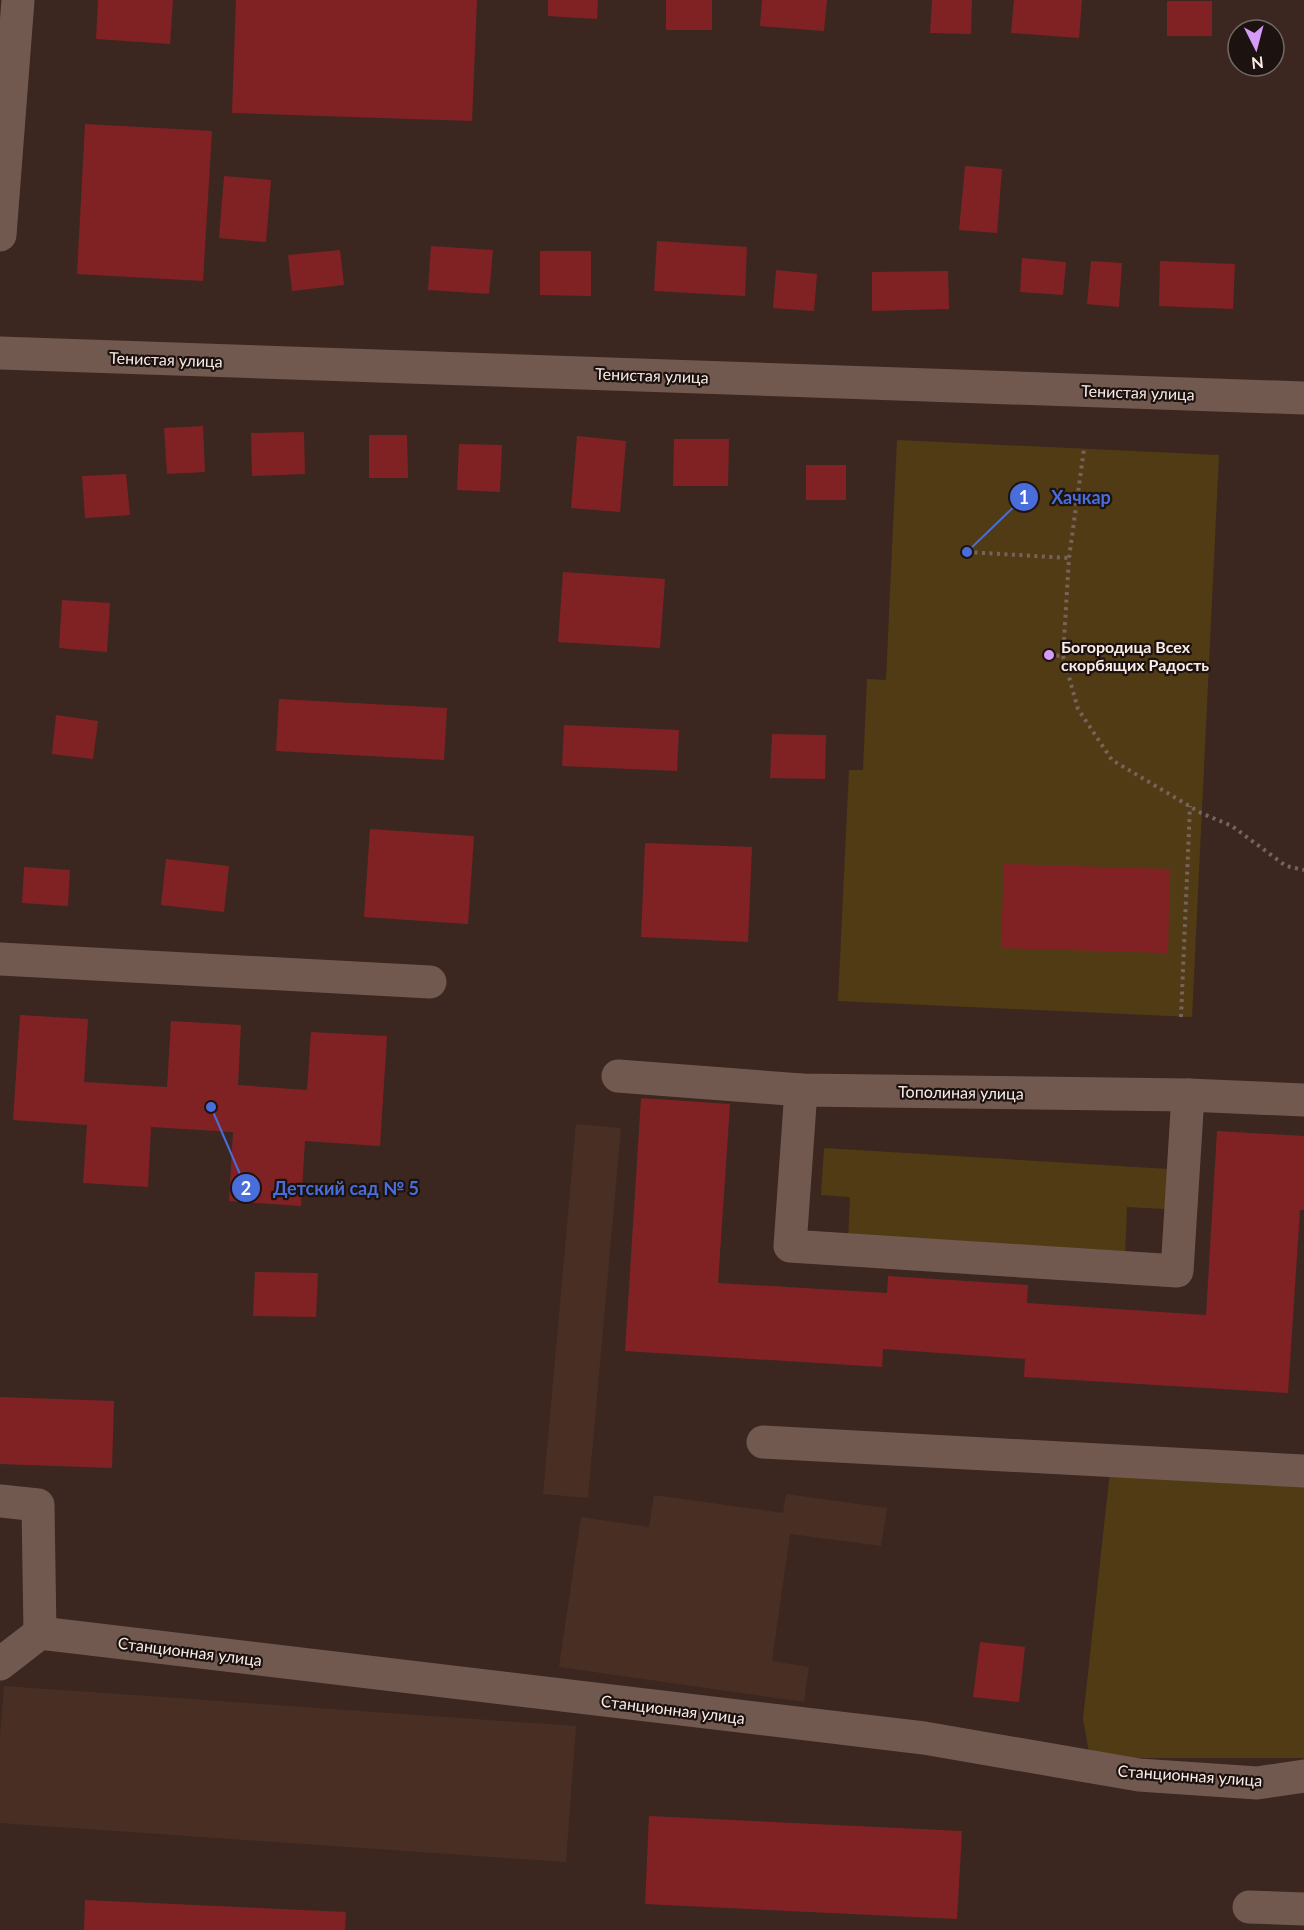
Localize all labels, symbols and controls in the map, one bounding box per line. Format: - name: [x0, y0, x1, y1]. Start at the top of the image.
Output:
- north arrow: [1226, 18, 1286, 78]
- text: N: [1250, 53, 1265, 74]
- street label: Тенистая улица: [109, 348, 223, 370]
- street label: Тенистая улица: [595, 364, 709, 386]
- street label: Тенистая улица: [1081, 381, 1195, 403]
- callout: Хачкар: [1009, 479, 1122, 515]
- text: 1: [1019, 486, 1029, 508]
- text: Хачкар: [1051, 486, 1111, 508]
- place label: Богородица Всех скорбящих Радость: [1061, 637, 1209, 674]
- marker: Богородица Всех скорбящих Радость: [1042, 648, 1056, 662]
- street label: Тополиная улица: [898, 1081, 1024, 1103]
- callout: Детский сад № 5: [231, 1170, 431, 1206]
- text: 2: [241, 1177, 251, 1199]
- text: Детский сад № 5: [273, 1177, 419, 1199]
- street label: Станционная улица: [117, 1633, 263, 1669]
- street label: Станционная улица: [600, 1691, 746, 1727]
- street label: Станционная улица: [1117, 1760, 1263, 1790]

